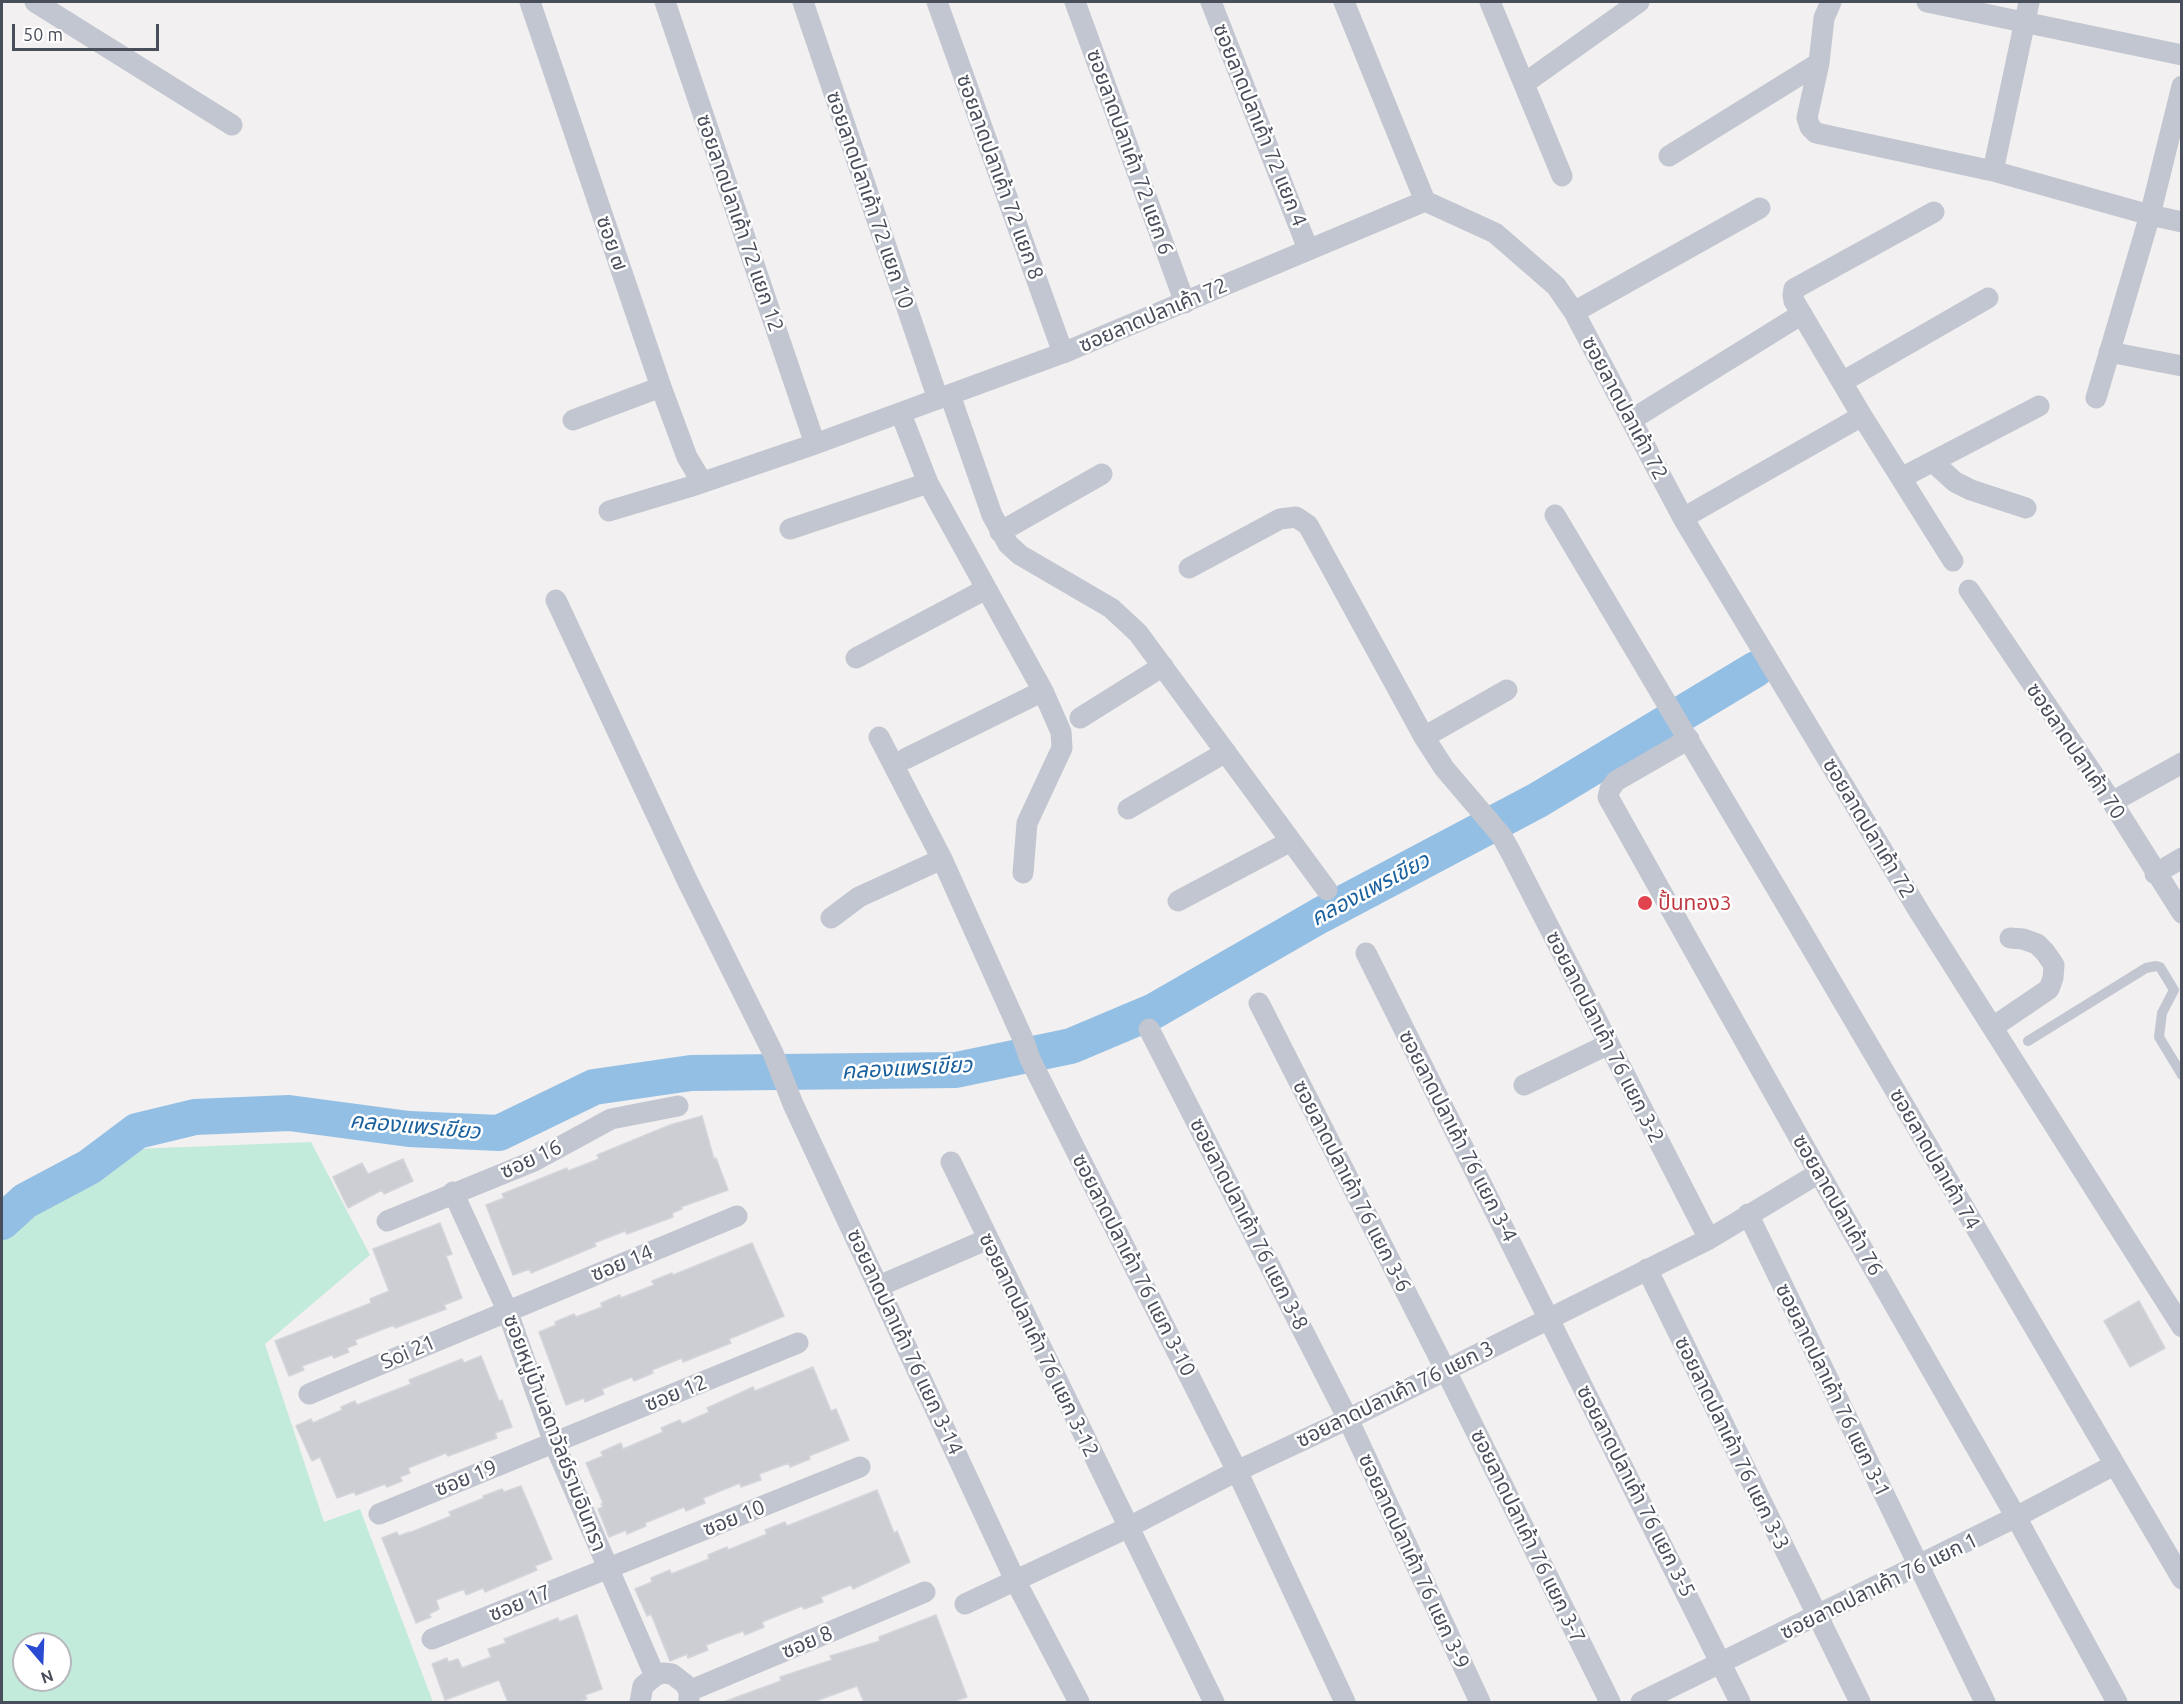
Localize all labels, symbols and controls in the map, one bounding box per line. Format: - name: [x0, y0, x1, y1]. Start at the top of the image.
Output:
- scale bar: [15, 12, 162, 50]
- street label: ซอยลาดปลาเค้า 72 แยก 4: [1208, 20, 1312, 230]
- text: 50 m: [23, 24, 63, 44]
- street label: ซอยลาดปลาเค้า 72 แยก 6: [1081, 46, 1179, 258]
- street label: ซอยลาดปลาเค้า 72 แยก 8: [951, 71, 1049, 283]
- street label: ซอยลาดปลาเค้า 72 แยก 10: [821, 88, 919, 312]
- street label: ซอยลาดปลาเค้า 72 แยก 12: [691, 111, 789, 335]
- street label: ซอย ๗: [591, 212, 633, 274]
- street label: ซอยลาดปลาเค้า 72: [1075, 272, 1231, 358]
- street label: ซอยลาดปลาเค้า 72: [1577, 332, 1673, 484]
- street label: ซอยลาดปลาเค้า 70: [2021, 678, 2131, 824]
- street label: ซอยลาดปลาเค้า 72: [1817, 753, 1921, 903]
- water label: คลองแพรเขียว: [1306, 847, 1434, 931]
- place label: ปั้นทอง3: [1658, 890, 1732, 916]
- marker: ปั้นทอง3: [1636, 894, 1654, 912]
- street label: ซอยลาดปลาเค้า 76 แยก 3-2: [1541, 927, 1669, 1147]
- street label: ซอยลาดปลาเค้า 76 แยก 3-4: [1394, 1026, 1522, 1246]
- water label: คลองแพรเขียว: [841, 1051, 973, 1085]
- street label: ซอยลาดปลาเค้า 76 แยก 3-6: [1288, 1076, 1416, 1296]
- street label: ซอยลาดปลาเค้า 74: [1884, 1084, 1986, 1234]
- water label: คลองแพรเขียว: [349, 1107, 481, 1145]
- street label: ซอยลาดปลาเค้า 76 แยก 3-8: [1185, 1114, 1313, 1334]
- street label: ซอยลาดปลาเค้า 76: [1787, 1130, 1889, 1280]
- street label: ซอย 16: [496, 1134, 566, 1184]
- street label: ซอยลาดปลาเค้า 76 แยก 3-10: [1067, 1150, 1201, 1380]
- street label: ซอยลาดปลาเค้า 76 แยก 3-14: [842, 1225, 968, 1459]
- street label: ซอยลาดปลาเค้า 76 แยก 3-12: [974, 1229, 1104, 1461]
- street label: ซอย 14: [587, 1239, 657, 1287]
- street label: ซอยลาดปลาเค้า 76 แยก 3-1: [1770, 1279, 1896, 1501]
- street label: ซอยหมู่บ้านลดาวัลย์รามอินทรา: [498, 1311, 612, 1555]
- street label: Soi 21: [377, 1329, 439, 1375]
- street label: ซอยลาดปลาเค้า 76 แยก 3-3: [1669, 1332, 1795, 1554]
- street label: ซอยลาดปลาเค้า 76 แยก 3: [1292, 1335, 1498, 1453]
- street label: ซอย 12: [641, 1369, 711, 1417]
- street label: ซอยลาดปลาเค้า 76 แยก 3-5: [1572, 1381, 1700, 1601]
- street label: ซอยลาดปลาเค้า 76 แยก 3-7: [1465, 1425, 1591, 1647]
- street label: ซอยลาดปลาเค้า 76 แยก 3-9: [1353, 1449, 1475, 1673]
- street label: ซอย 19: [431, 1454, 501, 1502]
- street label: ซอย 10: [699, 1494, 769, 1542]
- street label: ซอยลาดปลาเค้า 76 แยก 1: [1776, 1527, 1982, 1645]
- street label: ซอย 17: [485, 1579, 555, 1627]
- street label: ซอย 8: [778, 1620, 836, 1664]
- north arrow: [12, 1632, 72, 1692]
- text: N: [39, 1667, 56, 1688]

